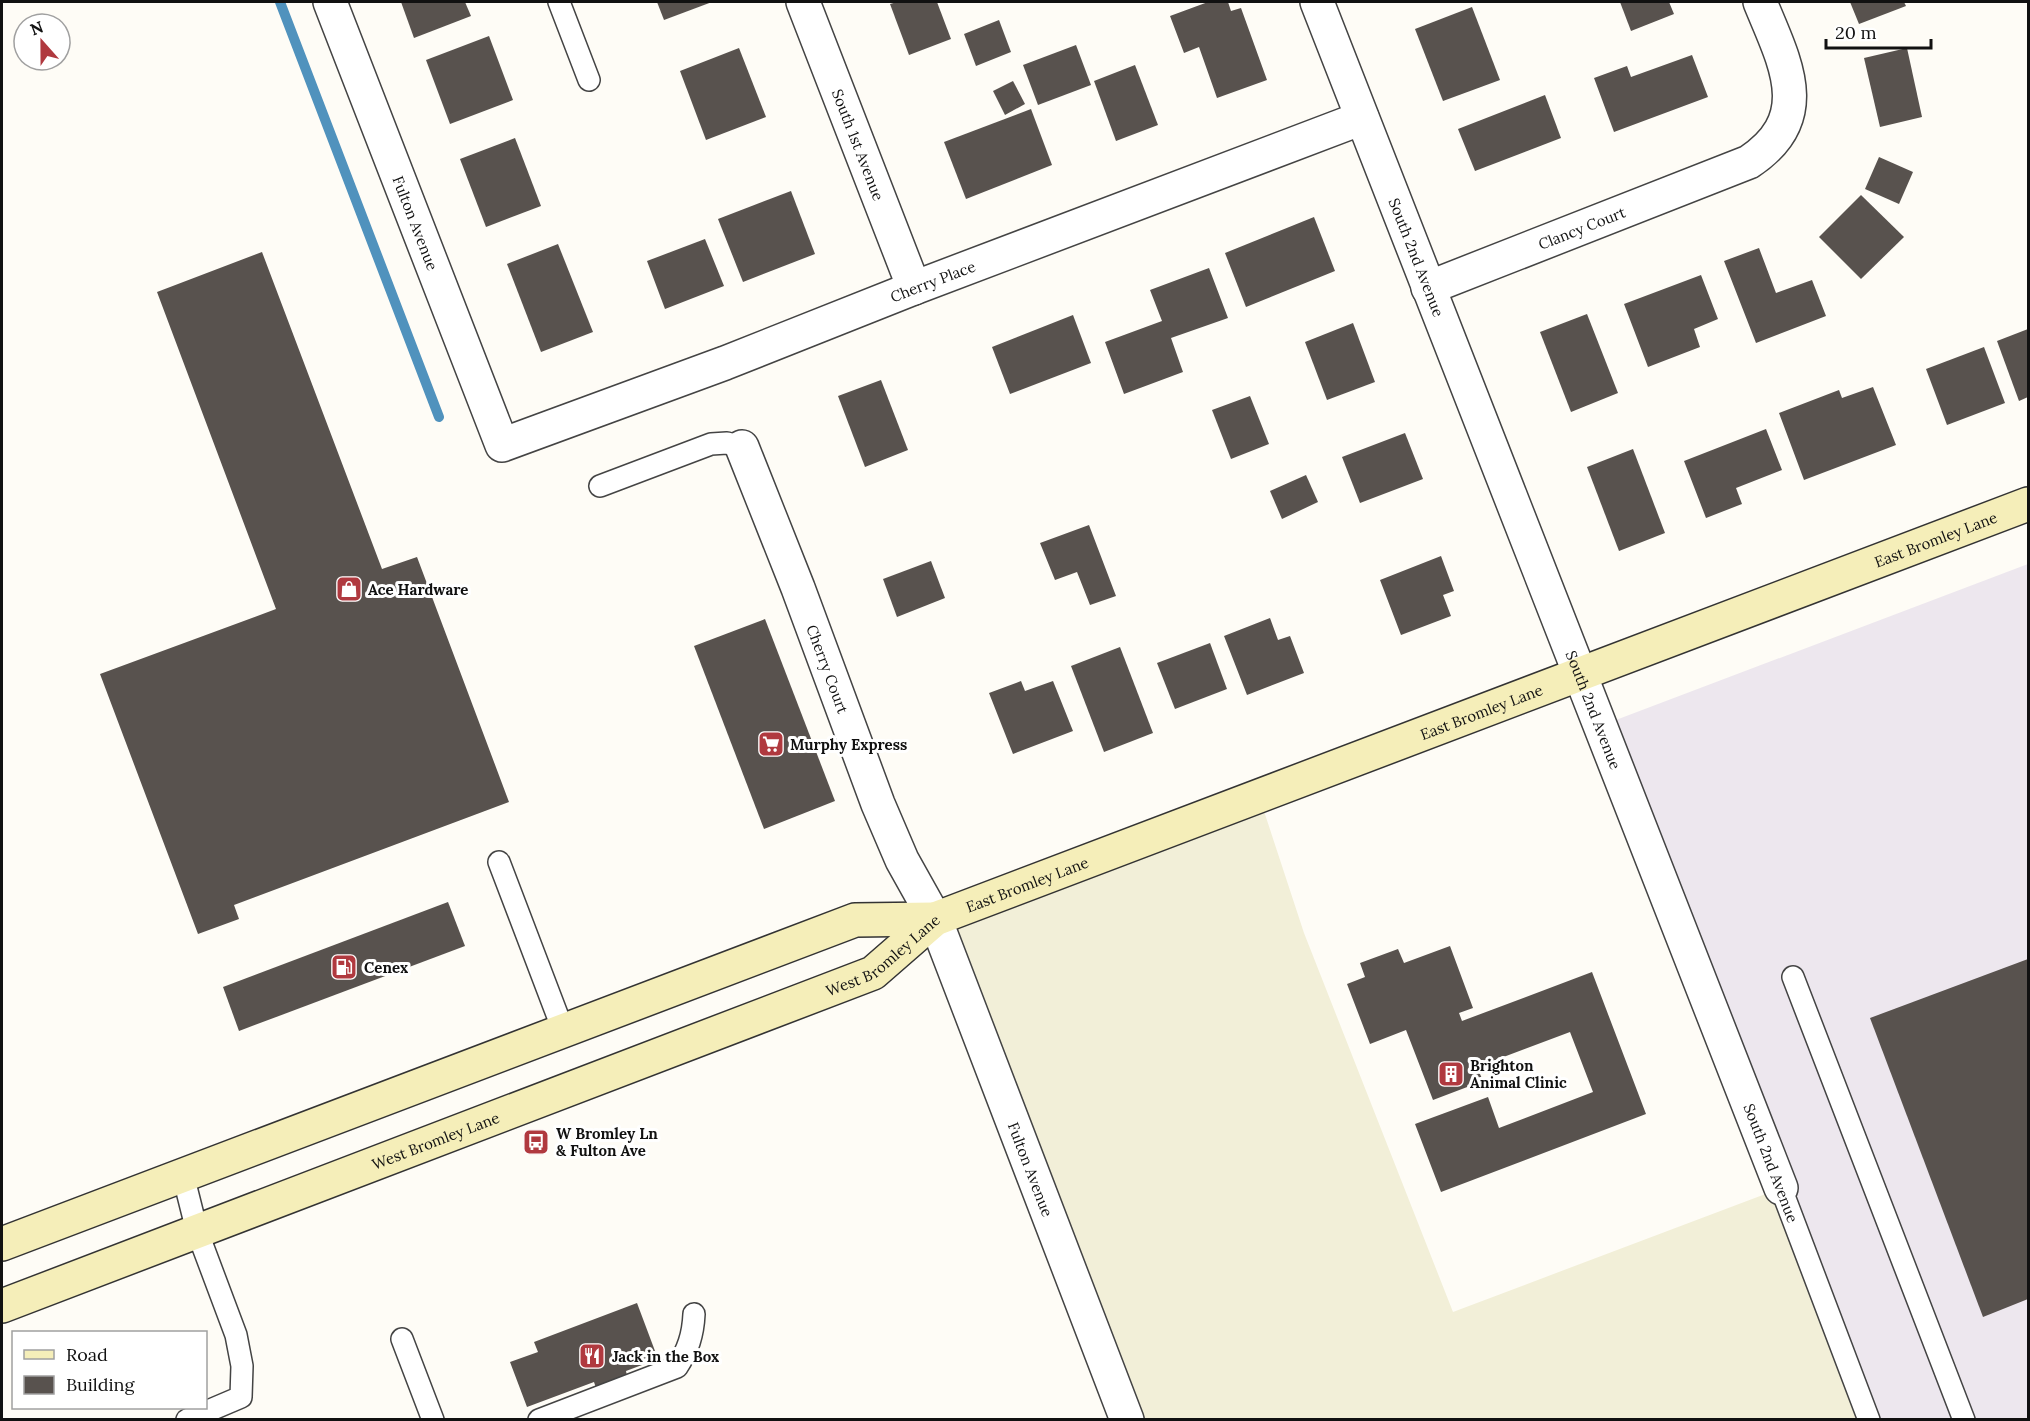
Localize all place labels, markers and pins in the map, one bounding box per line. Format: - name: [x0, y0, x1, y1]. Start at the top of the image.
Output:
- shop icon: Ace Hardware: [334, 574, 364, 604]
- place label: Ace Hardware: [368, 580, 468, 599]
- supermarket icon: Murphy Express: [756, 729, 786, 759]
- place label: Murphy Express: [790, 735, 907, 754]
- fuel station icon: Cenex: [329, 952, 359, 982]
- place label: Cenex: [364, 958, 408, 977]
- place label: Brighton Animal Clinic: [1470, 1056, 1567, 1092]
- building icon: Brighton Animal Clinic: [1436, 1059, 1466, 1089]
- place label: W Bromley Ln & Fulton Ave: [556, 1124, 658, 1160]
- bus stop icon: W Bromley Ln & Fulton Ave: [521, 1127, 551, 1157]
- restaurant icon: Jack in the Box: [577, 1341, 607, 1371]
- place label: Jack in the Box: [612, 1347, 719, 1366]

